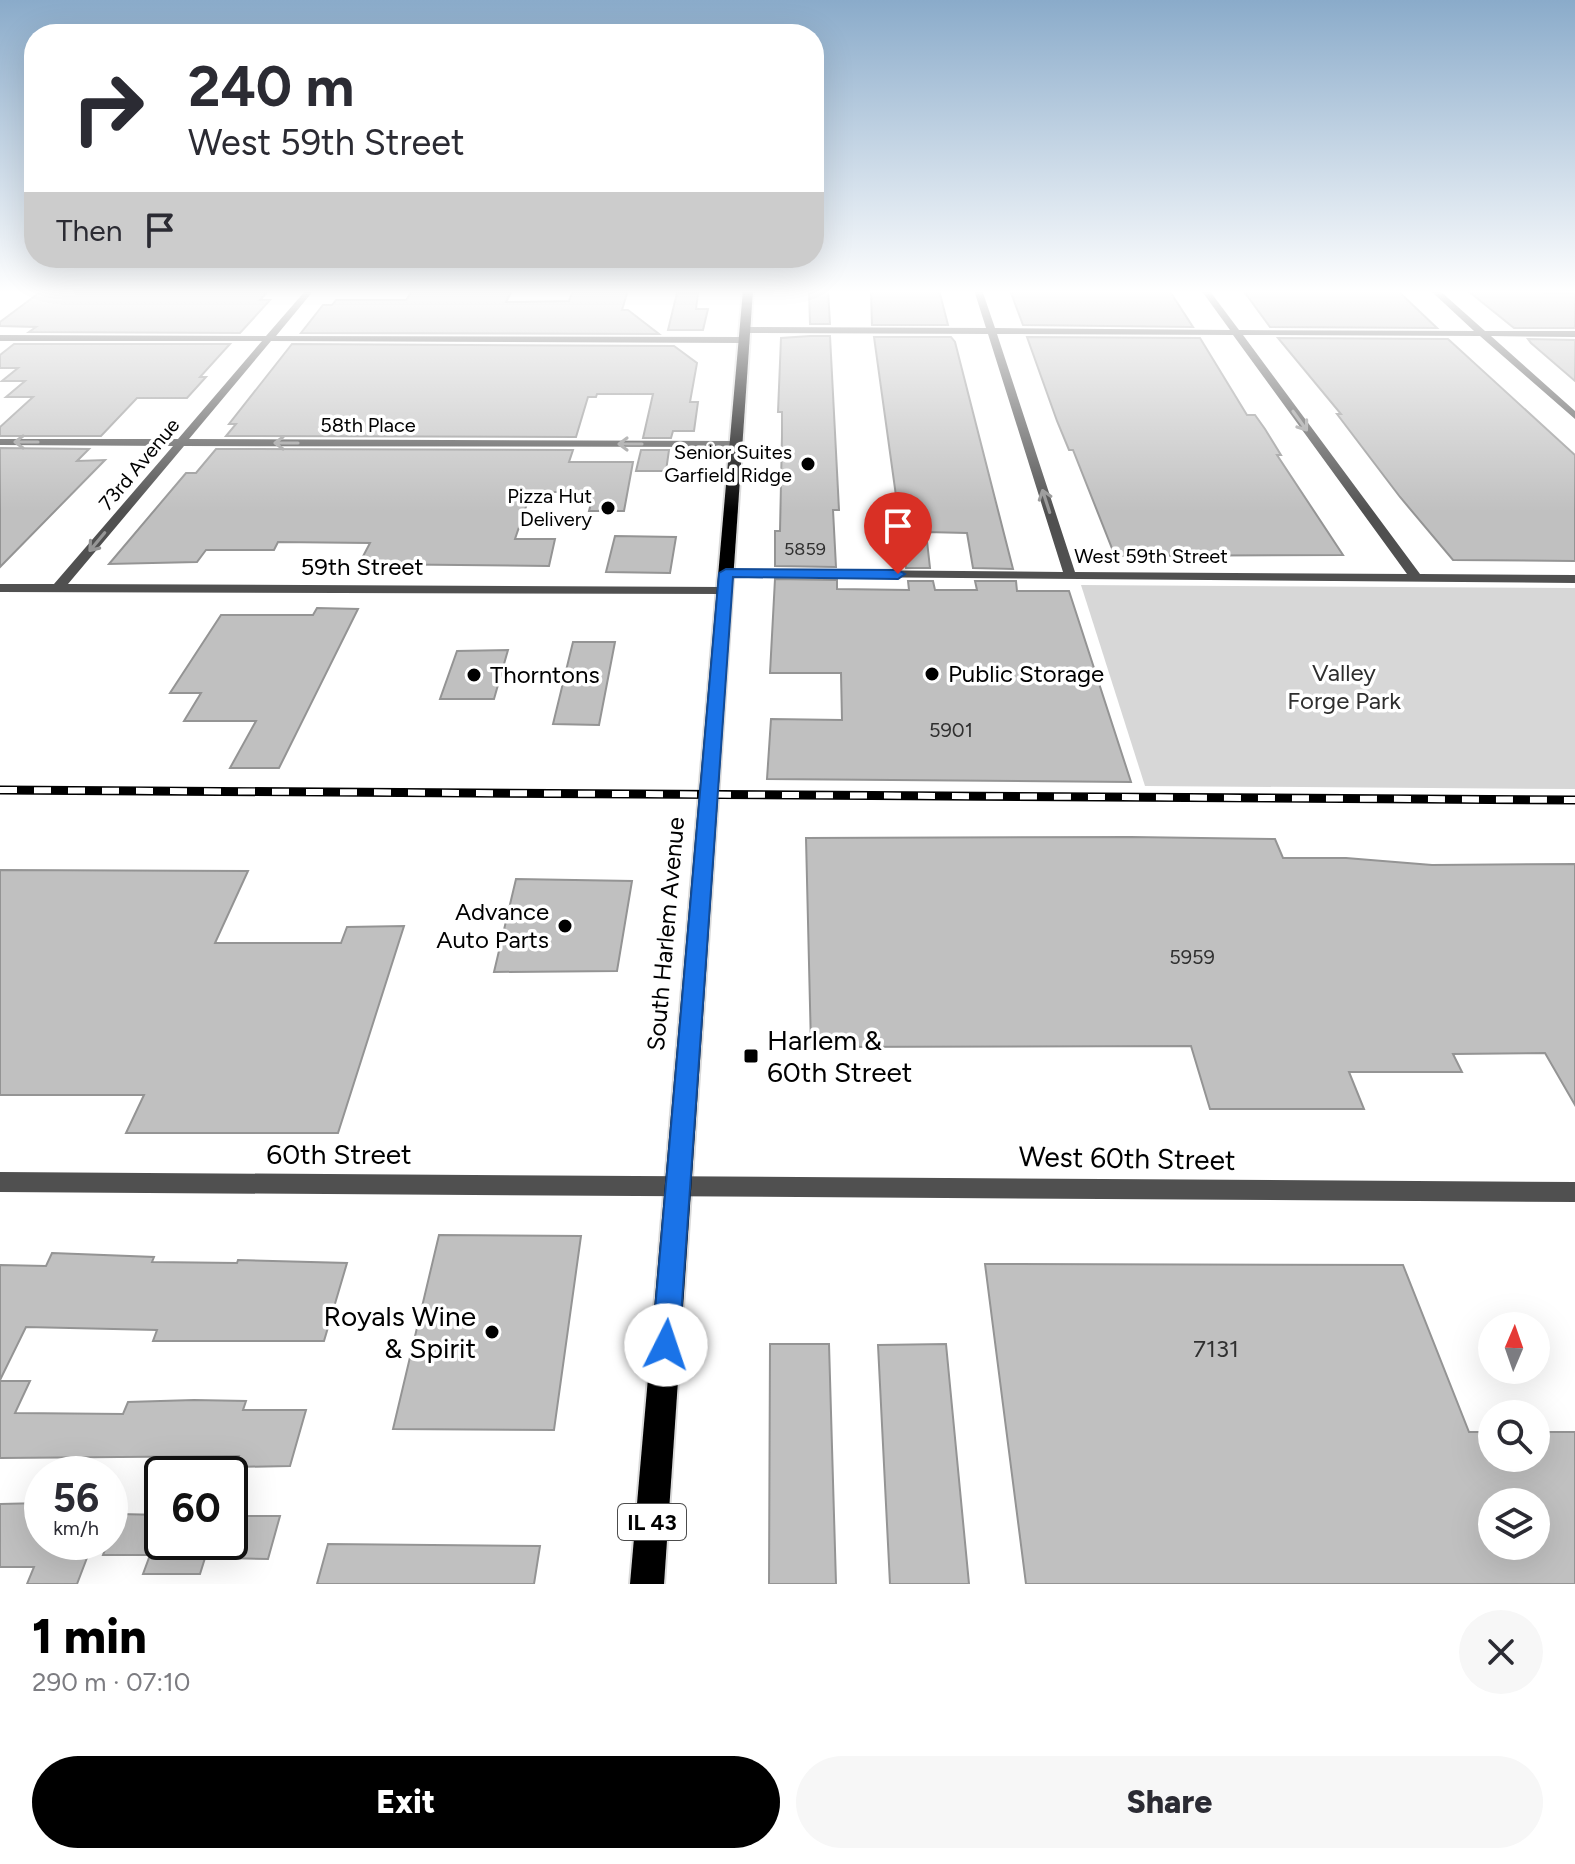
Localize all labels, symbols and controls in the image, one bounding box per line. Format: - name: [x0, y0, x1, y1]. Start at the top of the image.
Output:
- text: 240 m: [188, 53, 354, 120]
- icon: right: [56, 56, 160, 160]
- text: West 59th Street: [188, 121, 465, 164]
- icon: arrive: [138, 208, 182, 252]
- text: Then: [56, 212, 122, 249]
- one-way arrow: [1292, 409, 1309, 431]
- street label: 73rd Avenue: [94, 413, 184, 515]
- street label: 58th Place: [320, 413, 416, 437]
- one-way arrow: [13, 434, 40, 450]
- one-way arrow: [273, 435, 300, 451]
- one-way arrow: [617, 436, 644, 452]
- place label: Senior Suites Garfield Ridge: [664, 440, 792, 487]
- marker: Senior Suites Garfield Ridge: [799, 455, 817, 473]
- place label: Pizza Hut Delivery: [507, 484, 592, 531]
- one-way arrow: [1038, 489, 1052, 514]
- pin: [864, 492, 932, 574]
- marker: Pizza Hut Delivery: [599, 499, 617, 517]
- icon: arrive: [876, 504, 920, 548]
- one-way arrow: [88, 531, 106, 551]
- house number: 5859: [784, 538, 826, 560]
- street label: West 59th Street: [1074, 544, 1228, 568]
- street label: 59th Street: [301, 552, 423, 581]
- park label: Valley Forge Park: [1287, 658, 1401, 715]
- place label: Public Storage: [948, 659, 1104, 688]
- place label: Thorntons: [490, 660, 600, 689]
- marker: Public Storage: [923, 665, 941, 683]
- marker: Thorntons: [465, 666, 483, 684]
- house number: 5901: [929, 718, 973, 742]
- street label: South Harlem Avenue: [641, 816, 690, 1052]
- place label: Advance Auto Parts: [436, 897, 549, 954]
- marker: Advance Auto Parts: [556, 917, 574, 935]
- house number: 5959: [1169, 945, 1215, 969]
- place label: Harlem & 60th Street: [767, 1023, 912, 1089]
- marker: Harlem & 60th Street: [742, 1047, 760, 1065]
- street label: 60th Street: [266, 1137, 412, 1171]
- street label: West 60th Street: [1018, 1139, 1236, 1177]
- place label: Royals Wine & Spirit: [324, 1299, 476, 1365]
- position arrow: [624, 1303, 708, 1387]
- north arrow: [1478, 1312, 1550, 1384]
- map controls: [1478, 1312, 1550, 1560]
- marker: Royals Wine & Spirit: [483, 1323, 501, 1341]
- house number: 7131: [1193, 1334, 1239, 1363]
- button: search: [1478, 1400, 1550, 1472]
- speed limit sign: 60: [144, 1456, 248, 1560]
- text: 56: [53, 1474, 99, 1522]
- button: layers: [1478, 1488, 1550, 1560]
- road number: IL 43: [618, 1504, 686, 1540]
- text: km/h: [53, 1516, 99, 1540]
- text: 1 min: [32, 1607, 147, 1665]
- button: close: [1459, 1610, 1543, 1694]
- text: 290 m · 07:10: [32, 1666, 191, 1698]
- button: Exit: [32, 1756, 780, 1848]
- button: Share: [796, 1756, 1543, 1848]

